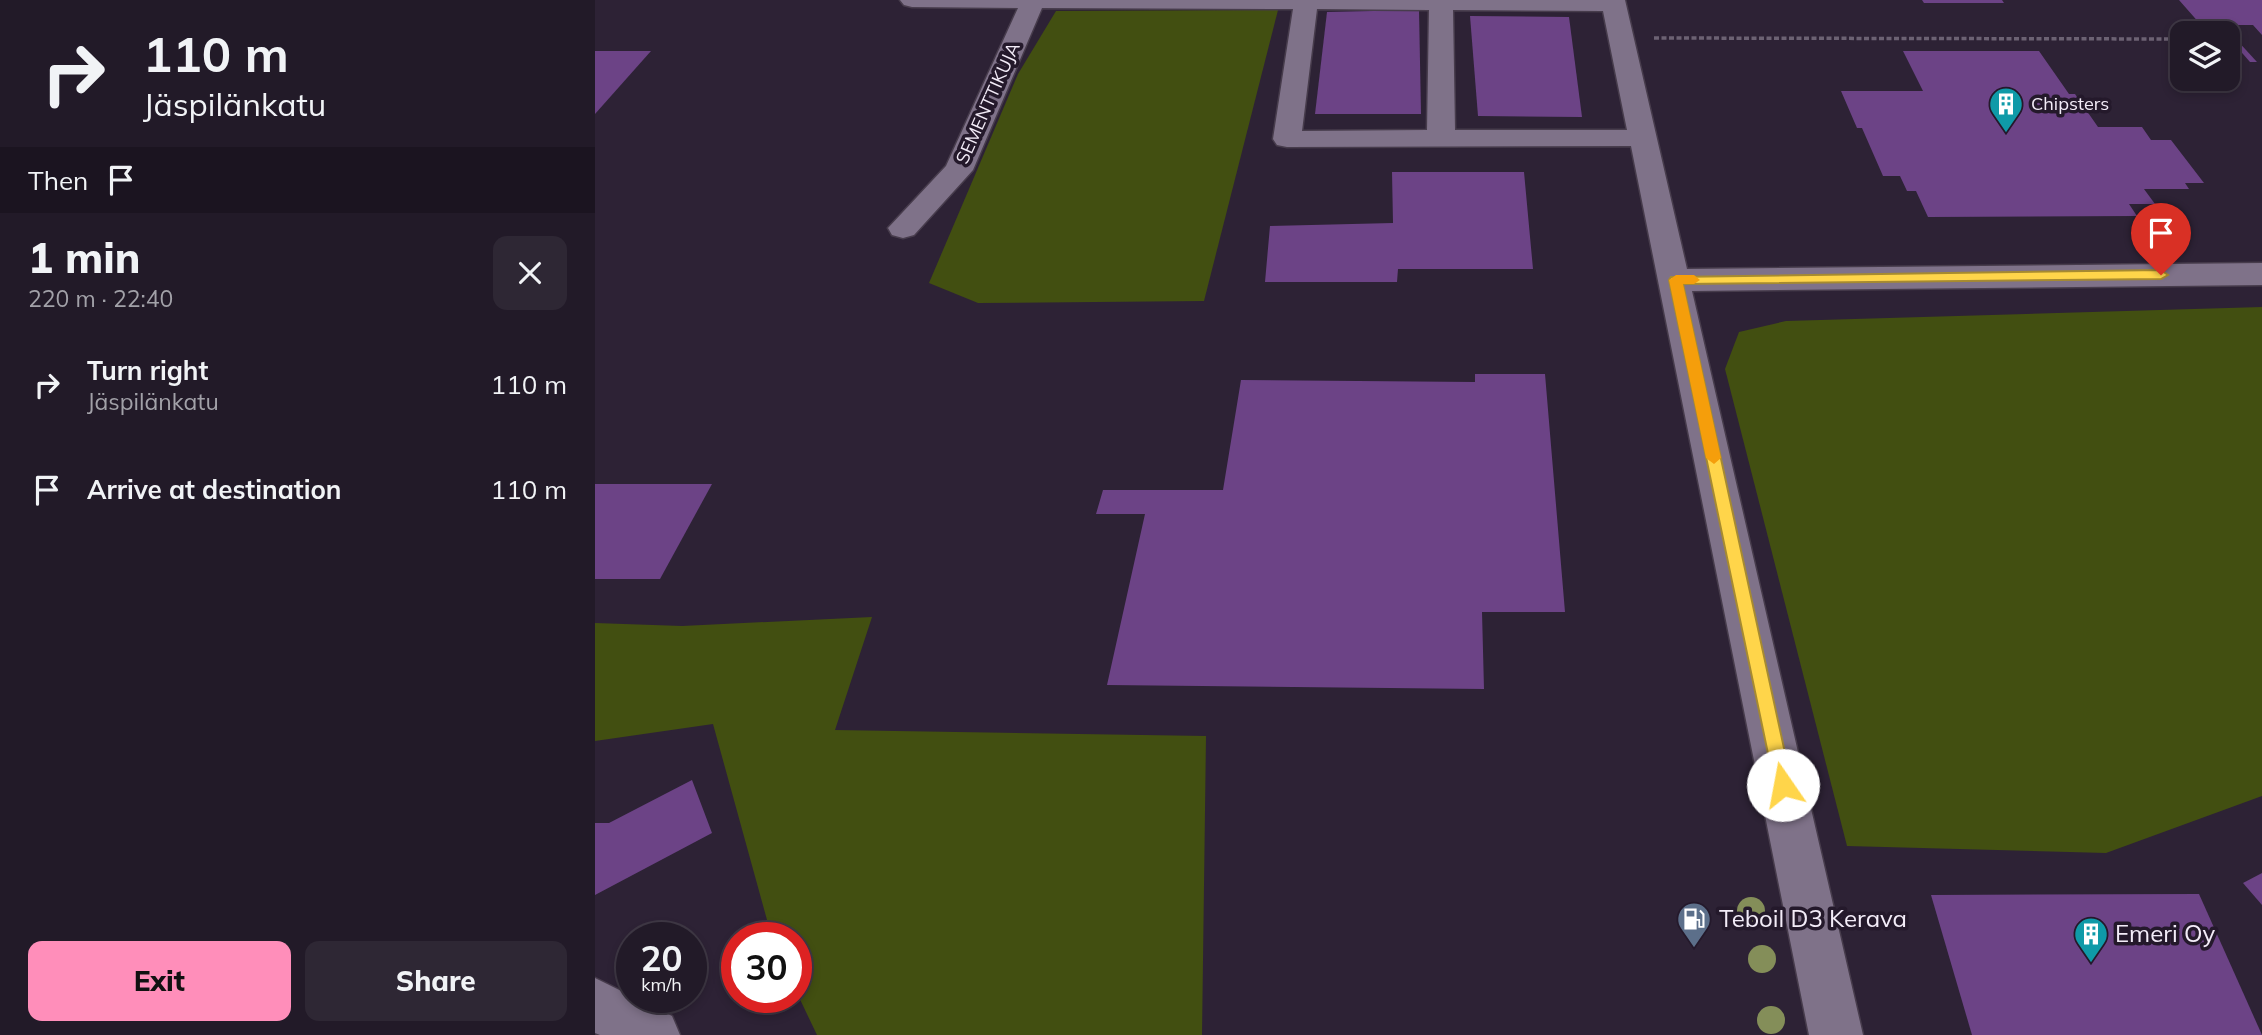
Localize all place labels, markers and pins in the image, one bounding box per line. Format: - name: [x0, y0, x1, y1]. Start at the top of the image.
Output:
- building icon: Chipsters: [1987, 85, 2025, 134]
- place label: Chipsters: [2031, 92, 2109, 115]
- pin: [2131, 203, 2191, 275]
- fuel station icon: Teboil D3 Kerava: [1675, 900, 1713, 949]
- place label: Teboil D3 Kerava: [1719, 903, 1907, 933]
- building icon: Emeri Oy: [2072, 915, 2110, 964]
- place label: Emeri Oy: [2115, 918, 2215, 948]

